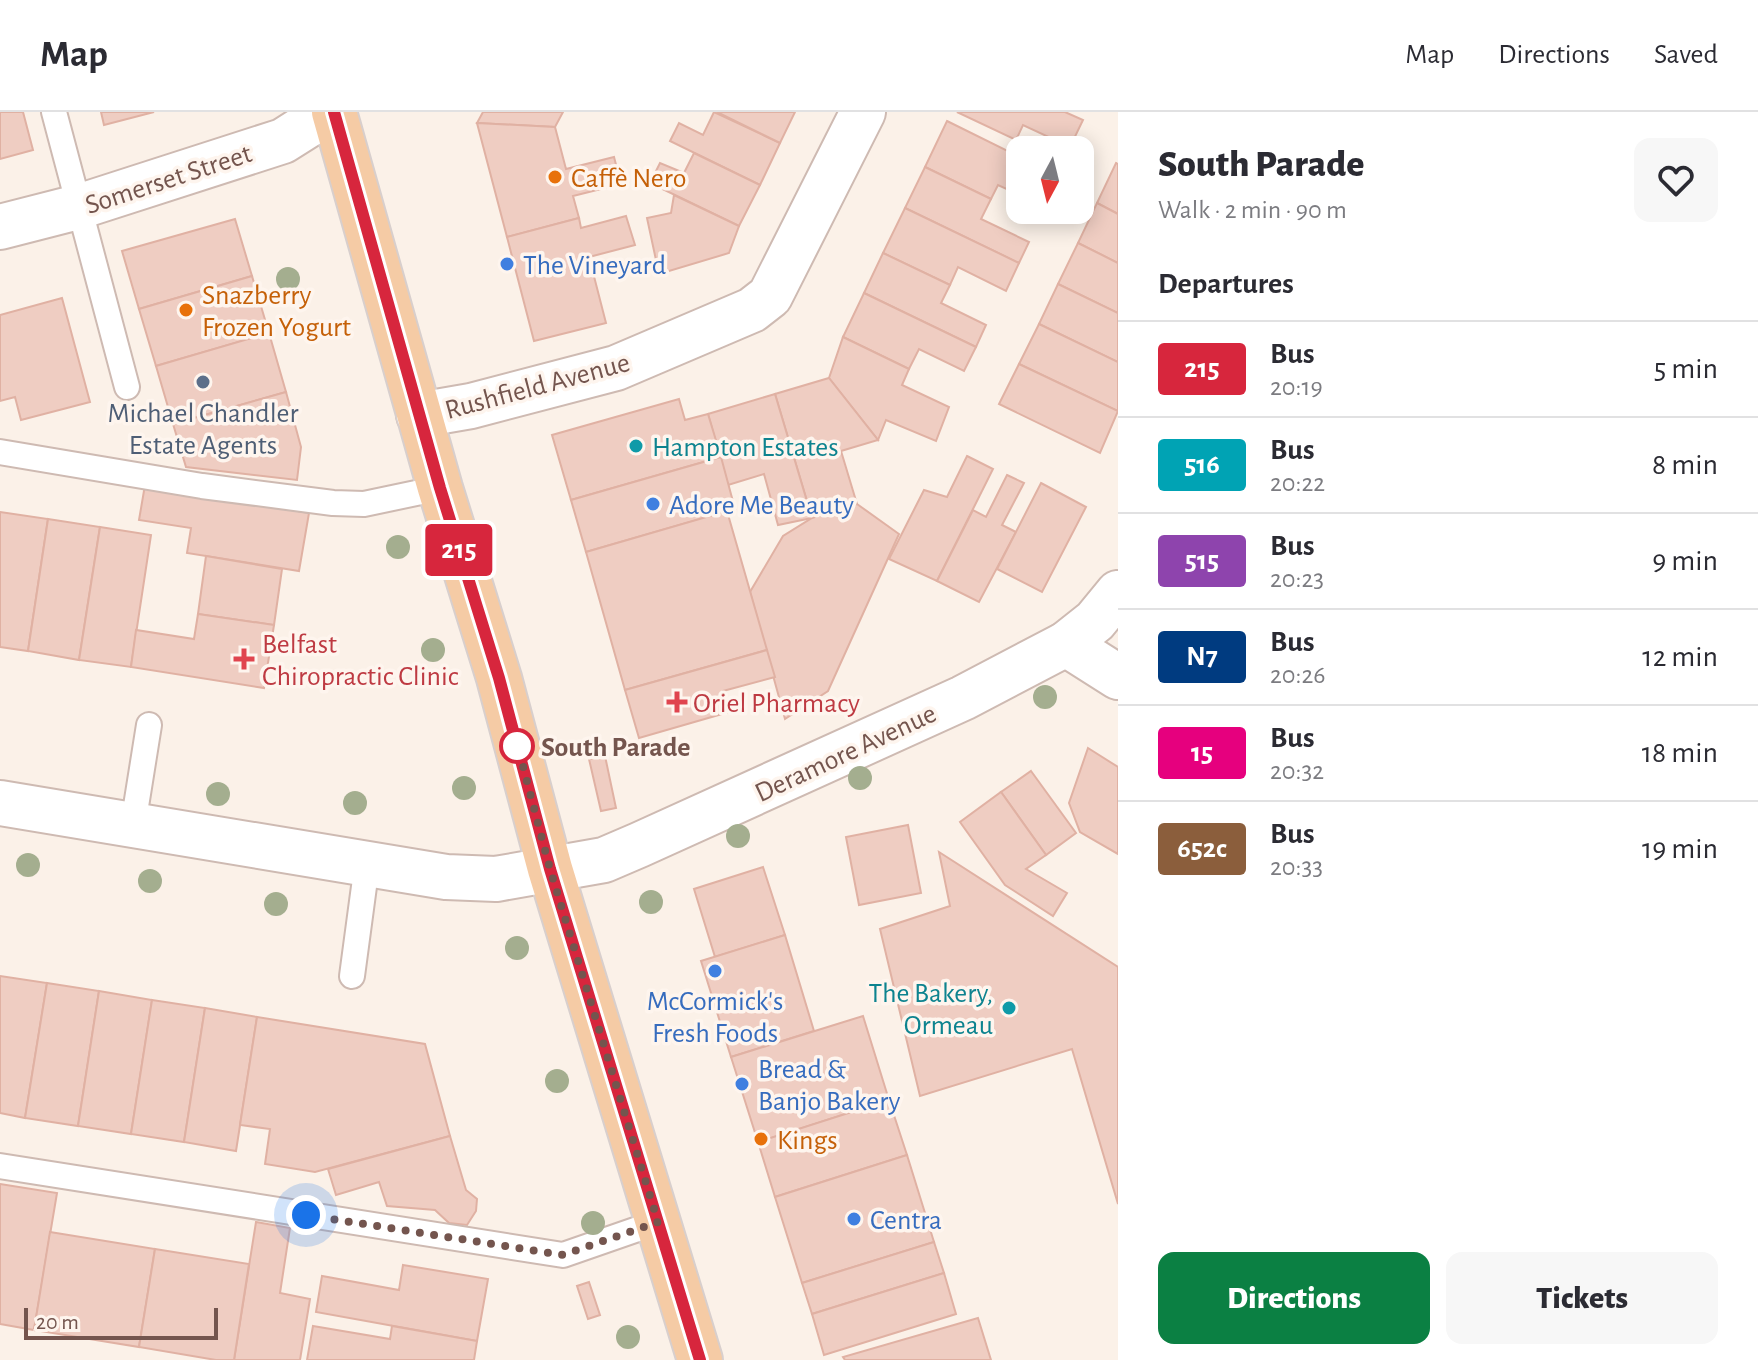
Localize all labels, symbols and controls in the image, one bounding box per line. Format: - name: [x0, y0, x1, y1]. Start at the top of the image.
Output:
- text: Map: [40, 36, 108, 74]
- text: Map: [1405, 41, 1454, 69]
- text: Directions: [1498, 41, 1610, 69]
- text: Saved: [1654, 41, 1718, 69]
- north arrow: [1006, 136, 1094, 224]
- map controls: [1006, 136, 1094, 224]
- button: heart: [1634, 138, 1718, 222]
- street label: Somerset Street: [82, 140, 255, 220]
- text: South Parade: [1158, 146, 1365, 184]
- place label: Caffè Nero: [571, 165, 686, 193]
- marker: Caffè Nero: [546, 168, 564, 186]
- text: Walk · 2 min · 90 m: [1158, 197, 1347, 223]
- place label: The Vineyard: [523, 252, 666, 280]
- marker: The Vineyard: [498, 255, 516, 273]
- text: Departures: [1158, 269, 1294, 299]
- place label: Snazberry Frozen Yogurt: [202, 282, 351, 342]
- marker: Snazberry Frozen Yogurt: [177, 301, 195, 319]
- text: Bus: [1270, 339, 1315, 369]
- street label: Rushfield Avenue: [442, 349, 633, 425]
- text: 5 min: [1654, 354, 1718, 384]
- text: 215: [1184, 355, 1220, 383]
- marker: Michael Chandler Estate Agents: [194, 373, 212, 391]
- text: 20:19: [1270, 374, 1323, 400]
- place label: Michael Chandler Estate Agents: [107, 400, 299, 460]
- place label: Hampton Estates: [652, 434, 839, 462]
- text: Bus: [1270, 435, 1315, 465]
- marker: Hampton Estates: [627, 437, 645, 455]
- text: 8 min: [1652, 450, 1718, 480]
- text: 516: [1184, 451, 1220, 479]
- text: 20:22: [1270, 470, 1325, 496]
- place label: Adore Me Beauty: [669, 492, 854, 520]
- marker: Adore Me Beauty: [644, 495, 662, 513]
- line badge: 215: [413, 524, 505, 576]
- text: Bus: [1270, 531, 1315, 561]
- text: 215: [441, 536, 477, 564]
- text: 9 min: [1652, 546, 1718, 576]
- text: 515: [1185, 547, 1219, 575]
- text: 20:23: [1270, 566, 1324, 592]
- text: Bus: [1270, 627, 1315, 657]
- place label: Belfast Chiropractic Clinic: [262, 631, 459, 691]
- text: 12 min: [1642, 642, 1718, 672]
- text: N7: [1186, 643, 1218, 671]
- marker: Belfast Chiropractic Clinic: [233, 648, 255, 670]
- text: 20:26: [1270, 662, 1326, 688]
- place label: Oriel Pharmacy: [693, 690, 860, 718]
- marker: Oriel Pharmacy: [668, 693, 686, 711]
- street label: Deramore Avenue: [751, 700, 941, 808]
- text: Bus: [1270, 723, 1315, 753]
- marker: South Parade: [500, 729, 534, 763]
- place label: South Parade: [541, 734, 691, 762]
- text: 18 min: [1642, 738, 1718, 768]
- text: 15: [1191, 739, 1213, 767]
- text: 20:32: [1270, 758, 1324, 784]
- text: Bus: [1270, 819, 1315, 849]
- text: 19 min: [1642, 834, 1718, 864]
- text: 652c: [1177, 835, 1227, 863]
- text: 20:33: [1270, 854, 1323, 880]
- marker: McCormick's Fresh Foods: [706, 962, 724, 980]
- place label: The Bakery, Ormeau: [868, 980, 993, 1040]
- place label: McCormick's Fresh Foods: [647, 988, 783, 1048]
- marker: The Bakery, Ormeau: [1000, 999, 1018, 1017]
- place label: Bread & Banjo Bakery: [758, 1056, 901, 1116]
- marker: Bread & Banjo Bakery: [733, 1075, 751, 1093]
- place label: Kings: [777, 1127, 838, 1155]
- marker: Kings: [752, 1130, 770, 1148]
- your location: [286, 1195, 326, 1235]
- place label: Centra: [870, 1207, 942, 1235]
- marker: Centra: [845, 1210, 863, 1228]
- button: Directions: [1158, 1252, 1430, 1344]
- button: Tickets: [1446, 1252, 1718, 1344]
- scale bar: [24, 1304, 218, 1340]
- text: 20 m: [36, 1311, 79, 1333]

